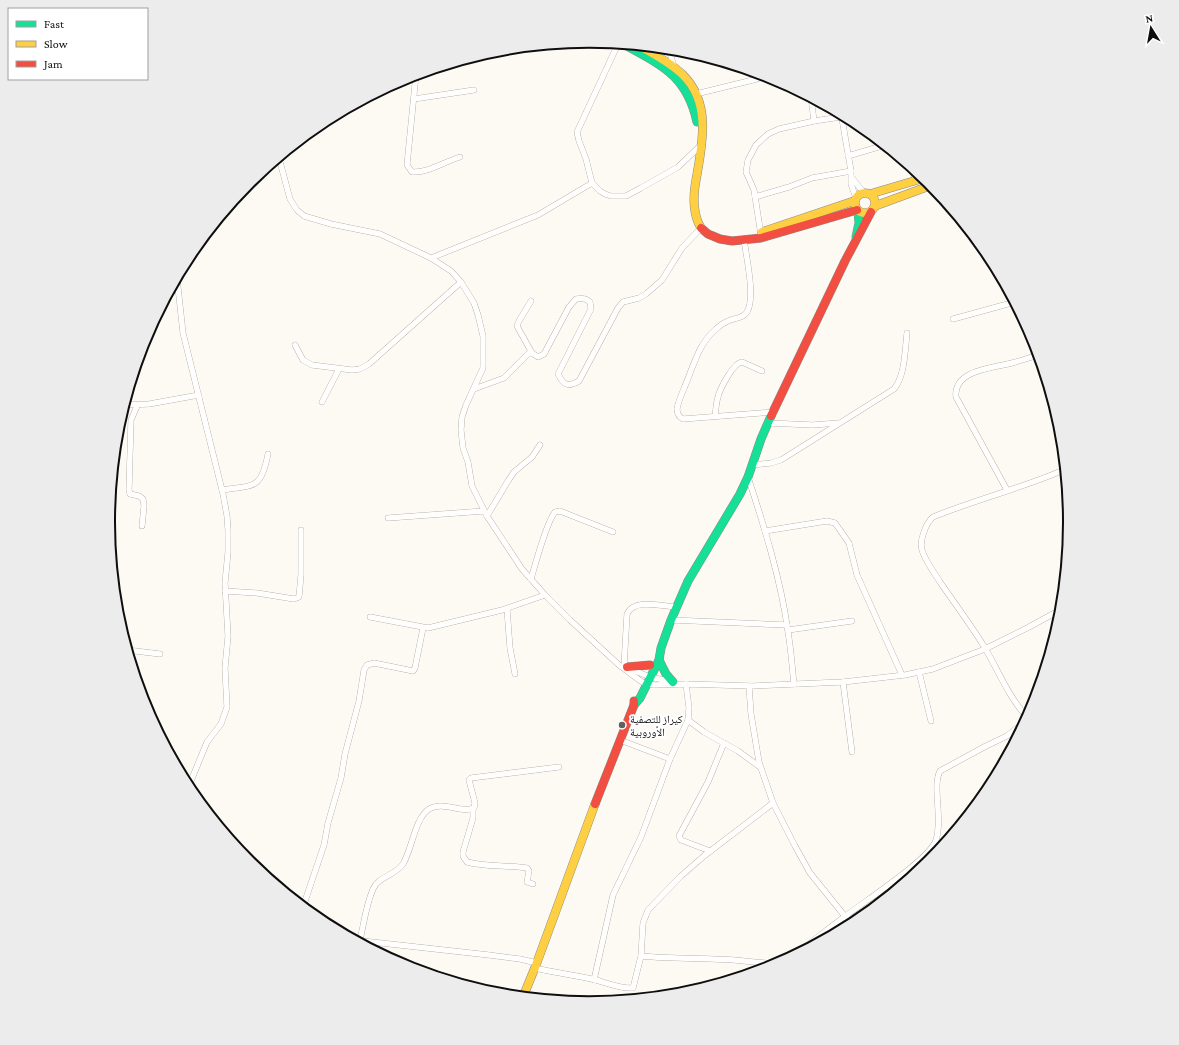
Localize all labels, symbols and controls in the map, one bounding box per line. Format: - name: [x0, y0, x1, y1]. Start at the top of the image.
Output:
- legend: [8, 8, 148, 80]
- north arrow: [1131, 8, 1171, 48]
- text: N: [1144, 11, 1154, 25]
- text: Fast: [44, 17, 65, 31]
- text: Slow: [44, 37, 68, 51]
- text: Jam: [43, 57, 63, 71]
- place label: كيراز للتصفية الأوروبية: [630, 713, 683, 738]
- marker: كيراز للتصفية الأوروبية: [617, 720, 627, 730]

